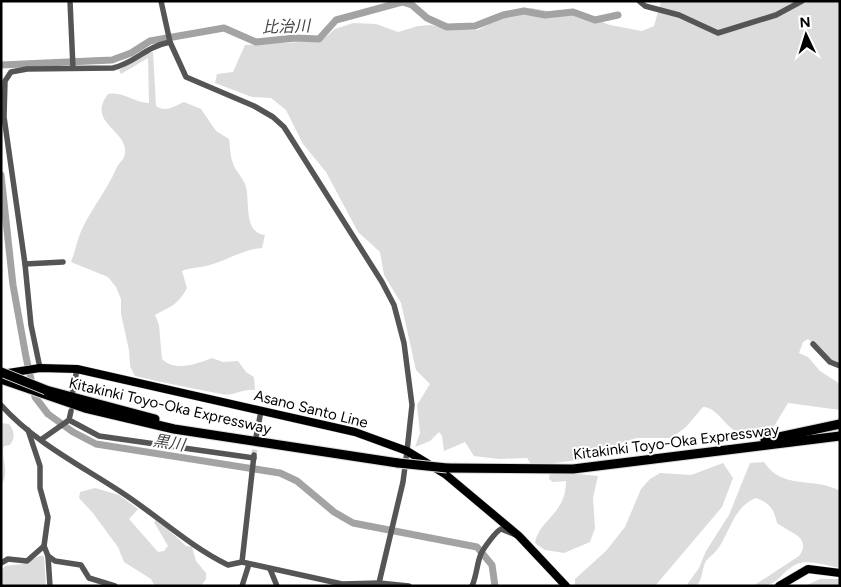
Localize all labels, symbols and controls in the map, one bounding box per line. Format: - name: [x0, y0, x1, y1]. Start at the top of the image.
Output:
- north arrow: [781, 10, 831, 60]
- text: N: [799, 14, 811, 31]
- water label: 比治川: [262, 16, 312, 37]
- street label: Kitakinki Toyo-Oka Expressway: [67, 374, 273, 438]
- street label: Asano Santo Line: [252, 386, 370, 432]
- street label: Kitakinki Toyo-Oka Expressway: [572, 420, 780, 464]
- water label: 黒川: [152, 431, 188, 455]

